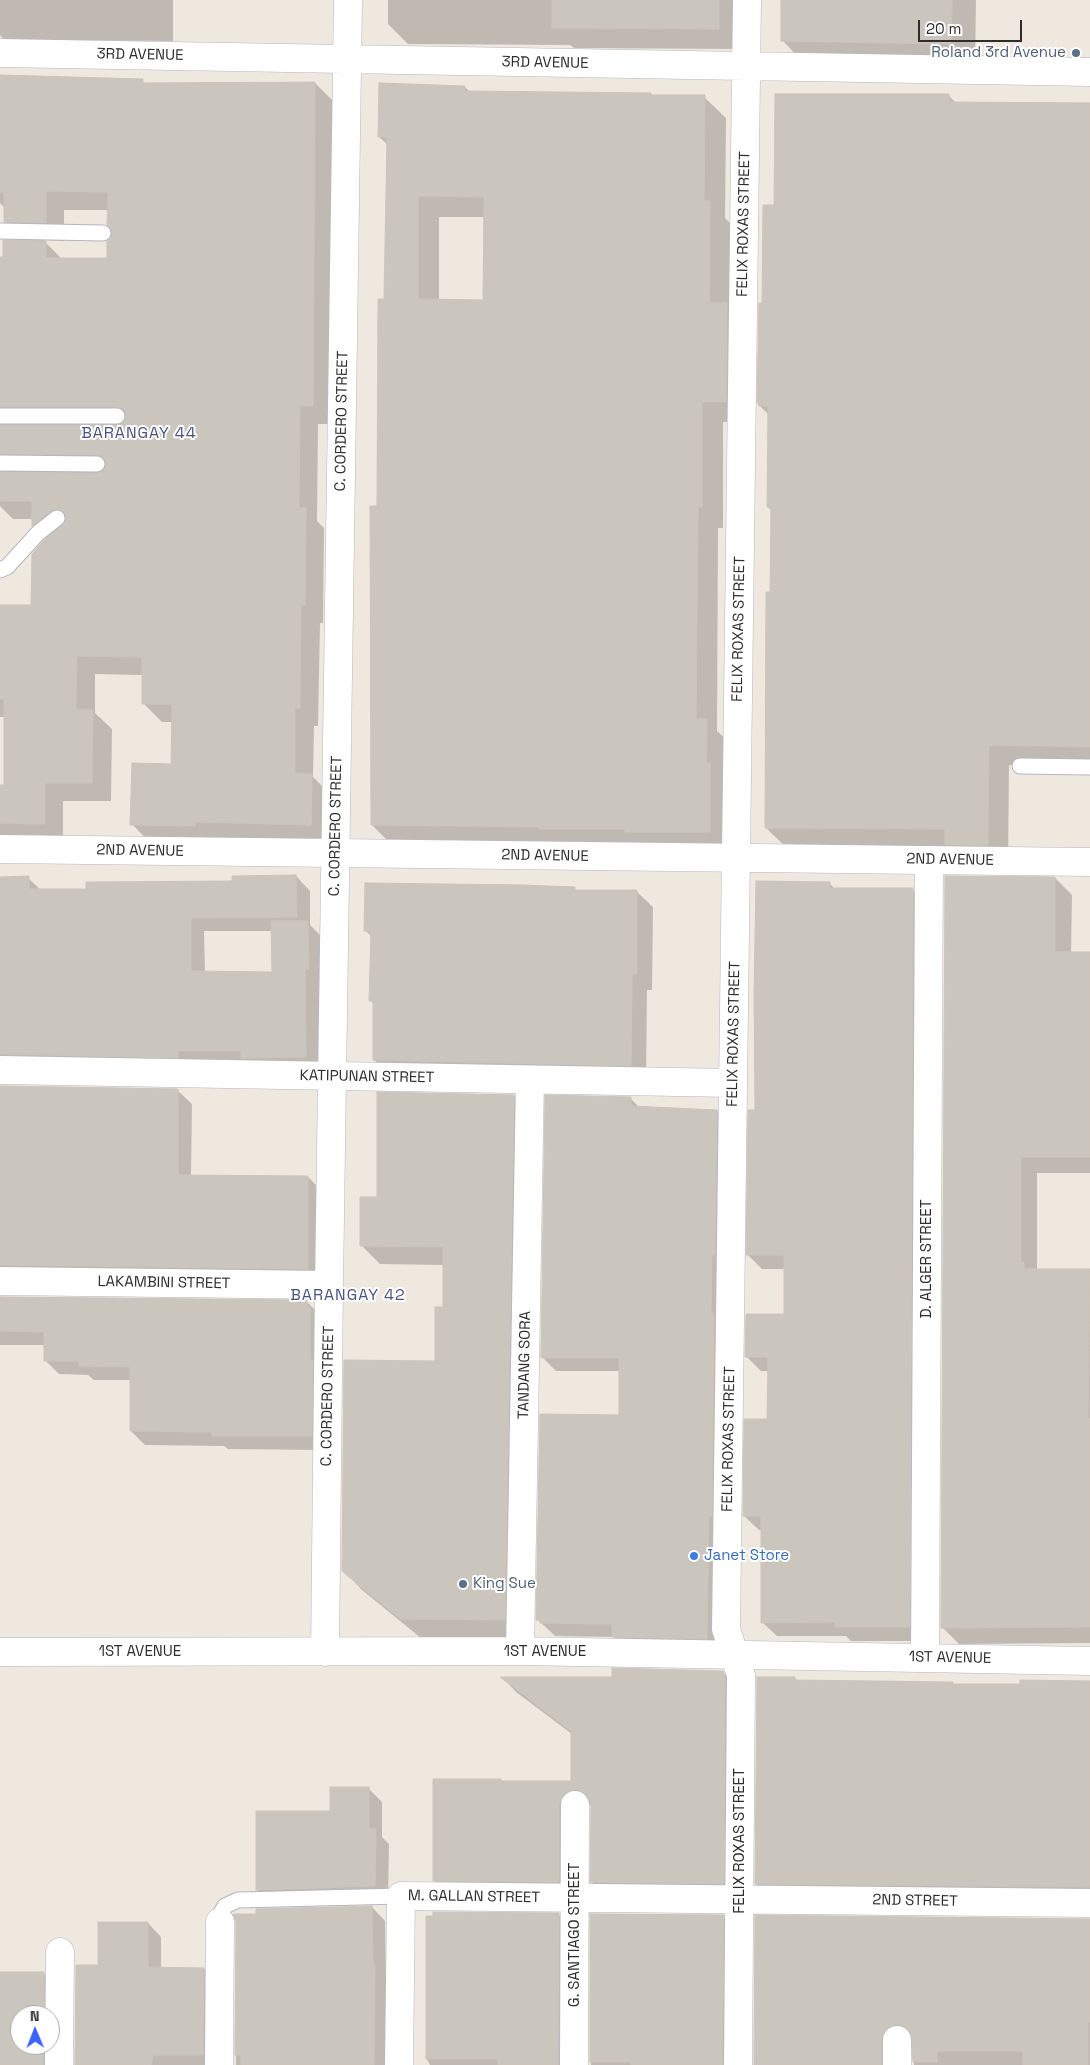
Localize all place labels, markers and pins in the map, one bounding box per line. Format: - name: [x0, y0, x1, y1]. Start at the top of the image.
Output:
- place label: Roland 3rd Avenue: [931, 44, 1066, 62]
- marker: Roland 3rd Avenue: [1070, 47, 1082, 59]
- place label: Janet Store: [704, 1547, 789, 1565]
- marker: Janet Store: [688, 1550, 700, 1562]
- place label: King Sue: [473, 1575, 536, 1593]
- marker: King Sue: [457, 1578, 469, 1590]

